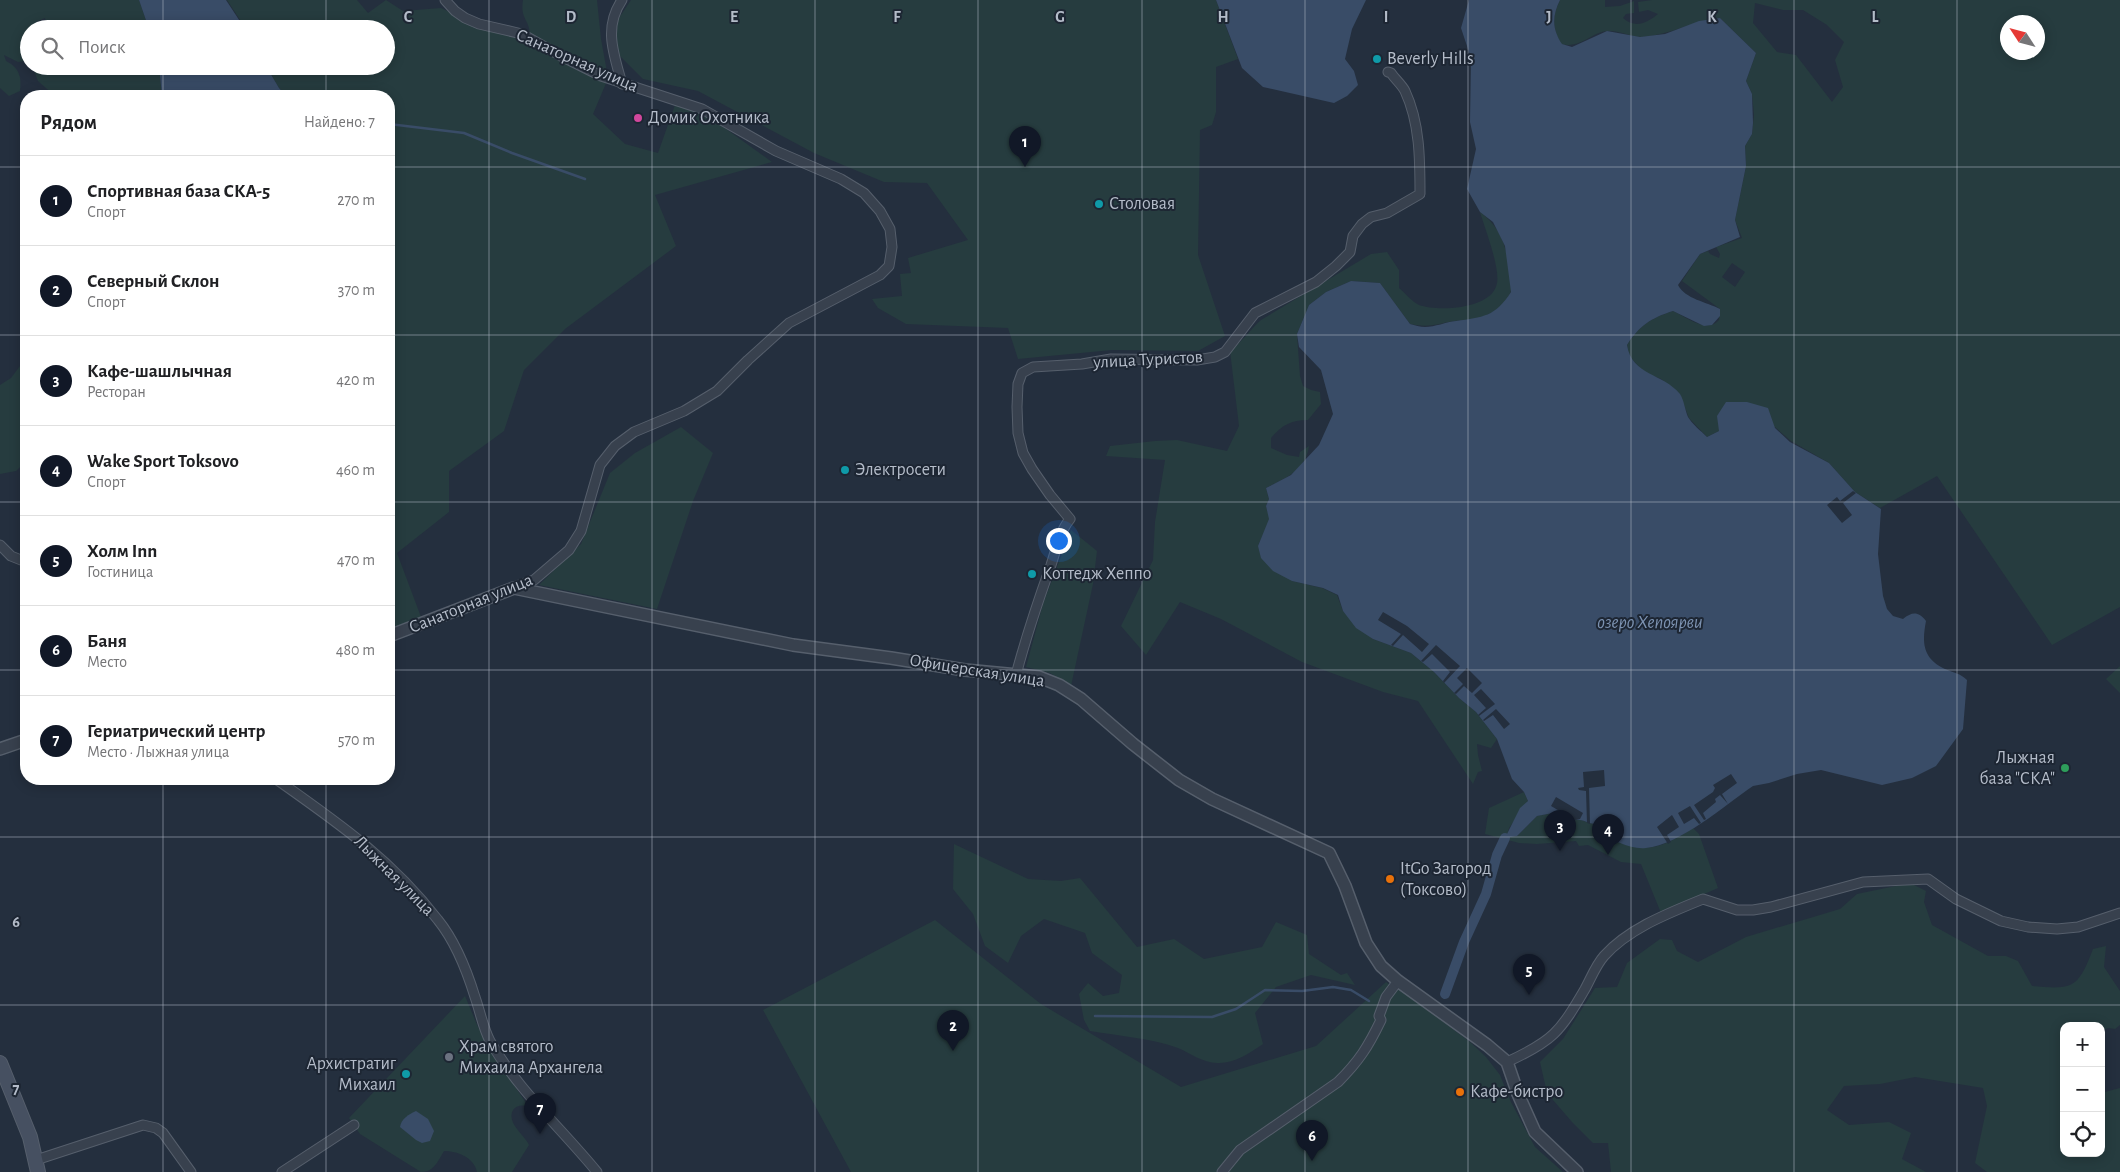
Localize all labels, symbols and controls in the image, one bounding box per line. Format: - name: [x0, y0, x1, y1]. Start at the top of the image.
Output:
- text: C: [404, 9, 413, 25]
- text: D: [566, 9, 577, 25]
- text: E: [730, 9, 738, 25]
- text: F: [893, 9, 901, 25]
- text: G: [1055, 9, 1065, 25]
- text: H: [1217, 9, 1229, 25]
- text: I: [1384, 9, 1388, 25]
- text: J: [1546, 9, 1552, 25]
- text: K: [1707, 9, 1717, 25]
- text: L: [1872, 9, 1879, 25]
- north arrow: [2000, 15, 2045, 60]
- search box: [20, 20, 395, 75]
- street label: Санаторная улица: [513, 26, 641, 96]
- icon: search: [38, 34, 66, 62]
- text: Поиск: [78, 38, 125, 57]
- place label: Beverly Hills: [1387, 50, 1474, 68]
- marker: Beverly Hills: [1371, 53, 1383, 65]
- place label: Домик Охотника: [648, 109, 769, 127]
- text: Рядом: [40, 112, 97, 133]
- marker: Домик Охотника: [632, 112, 644, 124]
- text: Найдено: 7: [304, 114, 375, 130]
- pin: 1: [1009, 126, 1041, 167]
- text: Спортивная база СКА-5: [87, 182, 270, 201]
- text: 1: [53, 192, 59, 208]
- text: 270 m: [337, 192, 375, 208]
- place label: Столовая: [1109, 195, 1175, 213]
- marker: Столовая: [1093, 198, 1105, 210]
- text: Спорт: [87, 204, 126, 220]
- text: Северный Склон: [87, 272, 219, 291]
- text: 2: [52, 282, 60, 298]
- text: 370 m: [338, 282, 375, 298]
- text: Спорт: [87, 294, 126, 310]
- street label: улица Туристов: [1092, 348, 1203, 372]
- text: Кафе-шашлычная: [87, 362, 232, 381]
- text: 3: [53, 372, 59, 388]
- text: 420 m: [336, 372, 375, 388]
- text: Ресторан: [87, 384, 146, 400]
- text: Wake Sport Toksovo: [87, 452, 239, 471]
- place label: Электросети: [855, 461, 946, 479]
- text: 4: [52, 462, 60, 478]
- text: 460 m: [336, 462, 375, 478]
- marker: Электросети: [839, 464, 851, 476]
- text: Спорт: [87, 474, 126, 490]
- your location: [1046, 528, 1072, 554]
- text: Холм Inn: [87, 542, 157, 561]
- text: 5: [53, 552, 59, 568]
- text: 470 m: [337, 552, 375, 568]
- text: Гостиница: [87, 564, 153, 580]
- place label: Коттедж Хеппо: [1042, 565, 1152, 583]
- marker: Коттедж Хеппо: [1026, 568, 1038, 580]
- street label: Санаторная улица: [407, 571, 535, 637]
- water label: озеро Хепоярви: [1597, 613, 1703, 632]
- text: Баня: [87, 632, 127, 651]
- text: 6: [52, 642, 60, 658]
- text: 480 m: [336, 642, 375, 658]
- street label: Офицерская улица: [908, 651, 1046, 691]
- text: Место: [87, 654, 127, 670]
- text: Гериатрический центр: [87, 722, 265, 741]
- text: 7: [53, 732, 59, 748]
- text: 570 m: [338, 732, 375, 748]
- text: Место · Лыжная улица: [87, 744, 229, 760]
- place label: Лыжная база "СКА": [1980, 749, 2055, 788]
- marker: Лыжная база "СКА": [2059, 762, 2071, 774]
- pin: 3: [1544, 810, 1576, 851]
- pin: 4: [1592, 814, 1624, 855]
- street label: Лыжная улица: [350, 832, 438, 920]
- place label: ItGo Загород (Токсово): [1400, 860, 1491, 899]
- marker: ItGo Загород (Токсово): [1384, 873, 1396, 885]
- text: 6: [12, 914, 20, 930]
- pin: 5: [1513, 954, 1545, 995]
- pin: 2: [937, 1010, 969, 1051]
- map controls: [2060, 1022, 2105, 1157]
- button: +: [2060, 1022, 2105, 1067]
- place label: Храм святого Михаила Архангела: [459, 1038, 603, 1077]
- marker: Храм святого Михаила Архангела: [443, 1051, 455, 1063]
- place label: Архистратиг Михаил: [306, 1055, 397, 1094]
- button: −: [2060, 1067, 2105, 1112]
- marker: Архистратиг Михаил: [400, 1068, 412, 1080]
- text: 7: [13, 1081, 20, 1097]
- place label: Кафе-бистро: [1470, 1082, 1563, 1101]
- marker: Кафе-бистро: [1454, 1086, 1466, 1098]
- pin: 7: [524, 1093, 556, 1134]
- button: locate: [2060, 1112, 2105, 1157]
- pin: 6: [1296, 1120, 1328, 1161]

